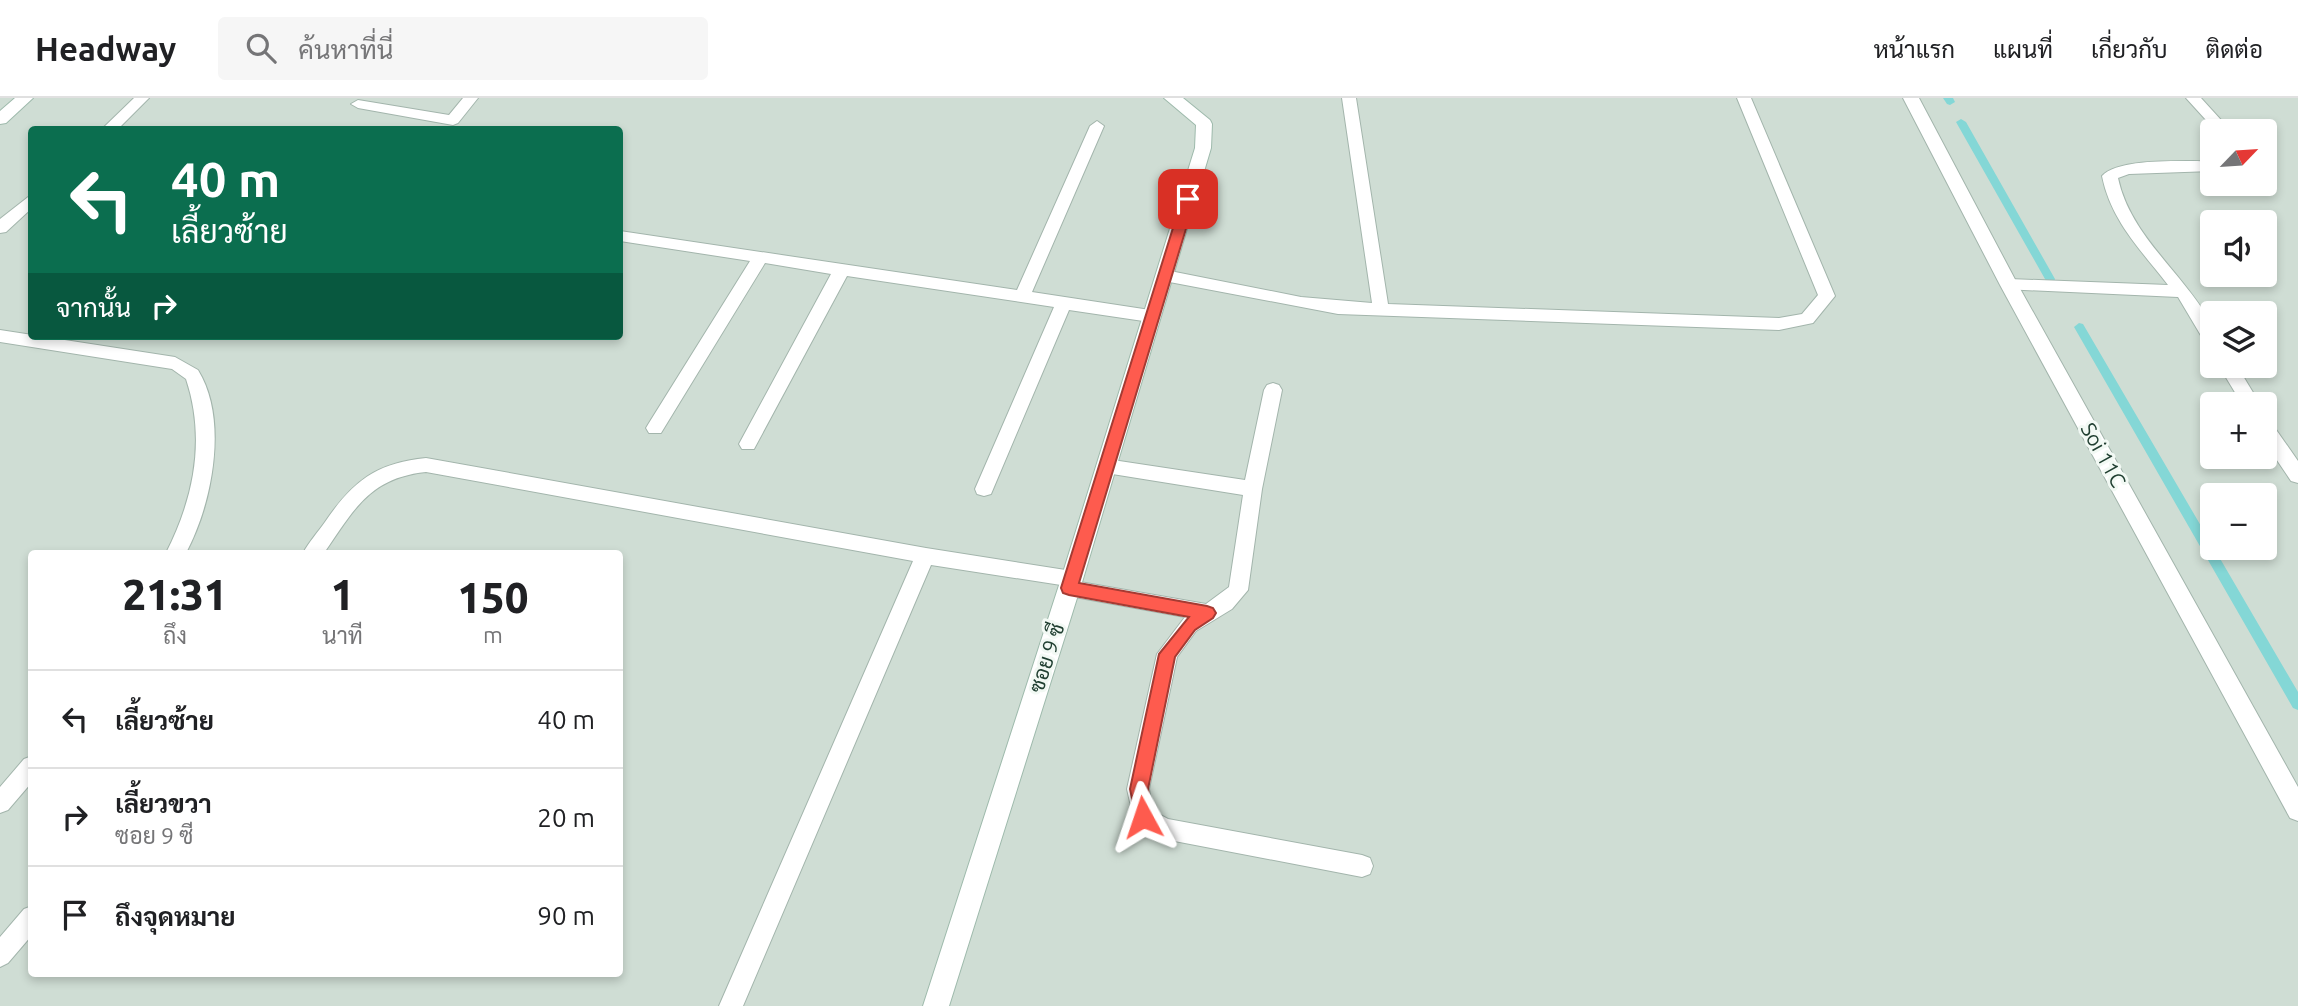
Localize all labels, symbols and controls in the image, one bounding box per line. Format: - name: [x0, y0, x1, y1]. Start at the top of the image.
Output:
- search box: [218, 17, 708, 80]
- icon: search: [242, 29, 280, 67]
- text: Headway: [35, 30, 176, 67]
- text: ค้นหาที่นี่: [298, 35, 393, 64]
- text: หน้าแรก: [1874, 36, 1955, 63]
- text: แผนที่: [1993, 36, 2053, 63]
- text: เกี่ยวกับ: [2091, 36, 2168, 63]
- text: ติดต่อ: [2206, 36, 2263, 63]
- north arrow: [2200, 119, 2277, 196]
- map controls: [2200, 119, 2277, 560]
- text: 40 m: [171, 151, 280, 206]
- icon: left: [56, 154, 147, 245]
- pin: [1158, 169, 1218, 229]
- icon: arrive: [1169, 180, 1207, 218]
- button: sound: [2200, 210, 2277, 287]
- text: เลี้ยวซ้าย: [171, 213, 288, 249]
- icon: right: [145, 287, 183, 325]
- text: จากนั้น: [56, 293, 131, 322]
- button: layers: [2200, 301, 2277, 378]
- button: +: [2200, 392, 2277, 469]
- street label: Soi 11C: [2076, 418, 2131, 491]
- button: −: [2200, 483, 2277, 560]
- text: 21:31: [122, 571, 228, 618]
- text: 1: [331, 571, 354, 618]
- text: 150: [457, 574, 529, 621]
- street label: ซอย 9 ซี: [1024, 620, 1069, 695]
- text: m: [483, 622, 503, 647]
- text: ถึง: [163, 623, 187, 648]
- text: นาที: [322, 623, 363, 648]
- icon: left: [56, 700, 94, 738]
- text: 40 m: [537, 705, 595, 734]
- text: เลี้ยวซ้าย: [115, 706, 214, 735]
- position arrow: [1106, 780, 1180, 854]
- text: เลี้ยวขวา: [115, 789, 212, 818]
- icon: right: [56, 798, 94, 836]
- text: 20 m: [537, 803, 595, 832]
- text: ซอย 9 ซี: [115, 823, 194, 848]
- icon: arrive: [56, 896, 94, 934]
- text: 90 m: [537, 901, 595, 930]
- text: ถึงจุดหมาย: [115, 902, 236, 931]

